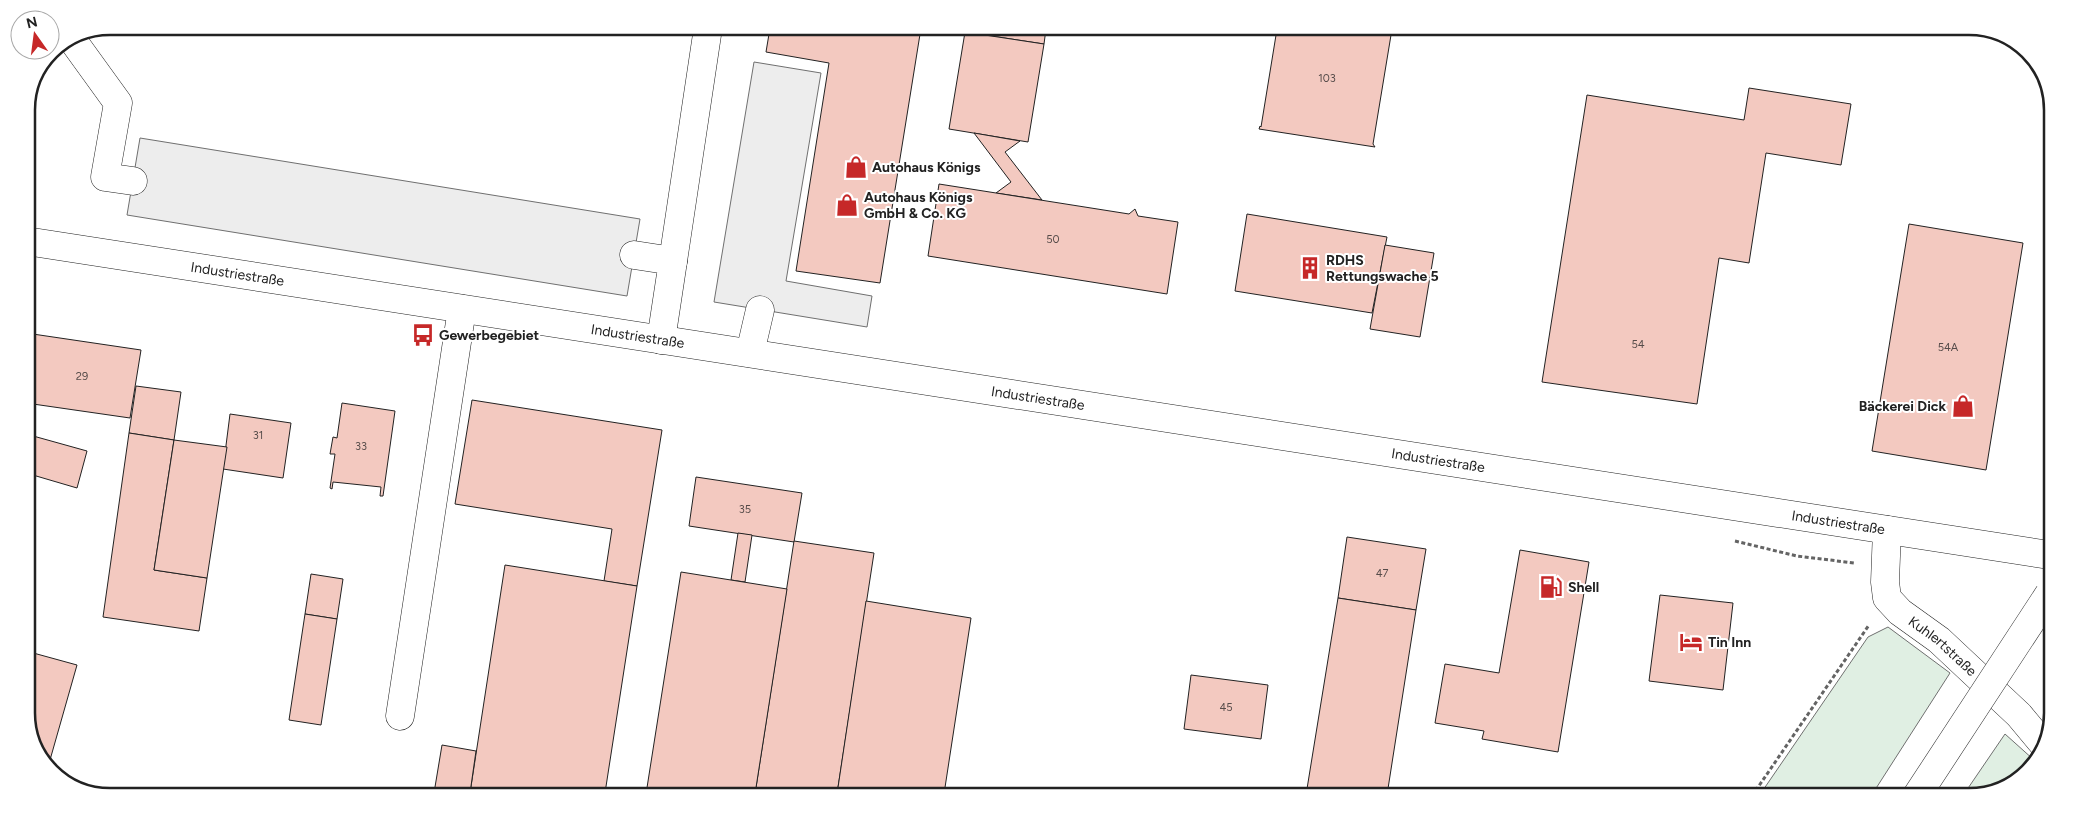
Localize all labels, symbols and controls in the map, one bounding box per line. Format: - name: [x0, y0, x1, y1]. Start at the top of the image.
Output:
- north arrow: [10, 10, 60, 60]
- text: N: [25, 13, 39, 32]
- house number: 103: [1318, 72, 1336, 85]
- shop icon: Autohaus Königs: [843, 154, 869, 180]
- place label: Autohaus Königs: [872, 159, 981, 176]
- place label: Autohaus Königs GmbH & Co. KG: [864, 189, 973, 222]
- shop icon: Autohaus Königs GmbH & Co. KG: [834, 192, 860, 218]
- house number: 50: [1046, 233, 1060, 246]
- place label: RDHS Rettungswache 5: [1326, 252, 1439, 285]
- building icon: RDHS Rettungswache 5: [1297, 255, 1323, 281]
- street label: Industriestraße: [189, 259, 286, 290]
- street label: Industriestraße: [590, 321, 686, 352]
- bus stop icon: Gewerbegebiet: [410, 322, 436, 348]
- place label: Gewerbegebiet: [439, 327, 539, 344]
- house number: 54: [1631, 338, 1645, 351]
- house number: 54A: [1938, 341, 1959, 354]
- house number: 29: [76, 370, 88, 383]
- street label: Industriestraße: [990, 383, 1086, 414]
- shop icon: Bäckerei Dick: [1950, 393, 1976, 419]
- place label: Bäckerei Dick: [1859, 398, 1946, 415]
- house number: 31: [253, 429, 263, 442]
- house number: 33: [355, 440, 367, 453]
- street label: Industriestraße: [1390, 445, 1486, 476]
- house number: 35: [739, 503, 751, 516]
- street label: Industriestraße: [1790, 507, 1886, 538]
- house number: 47: [1376, 567, 1388, 580]
- fuel station icon: Shell: [1538, 574, 1564, 600]
- place label: Shell: [1568, 579, 1599, 596]
- street label: Kuhlertstraße: [1905, 613, 1980, 680]
- hotel icon: Tin Inn: [1678, 629, 1704, 655]
- place label: Tin Inn: [1708, 634, 1751, 651]
- house number: 45: [1219, 701, 1233, 714]

